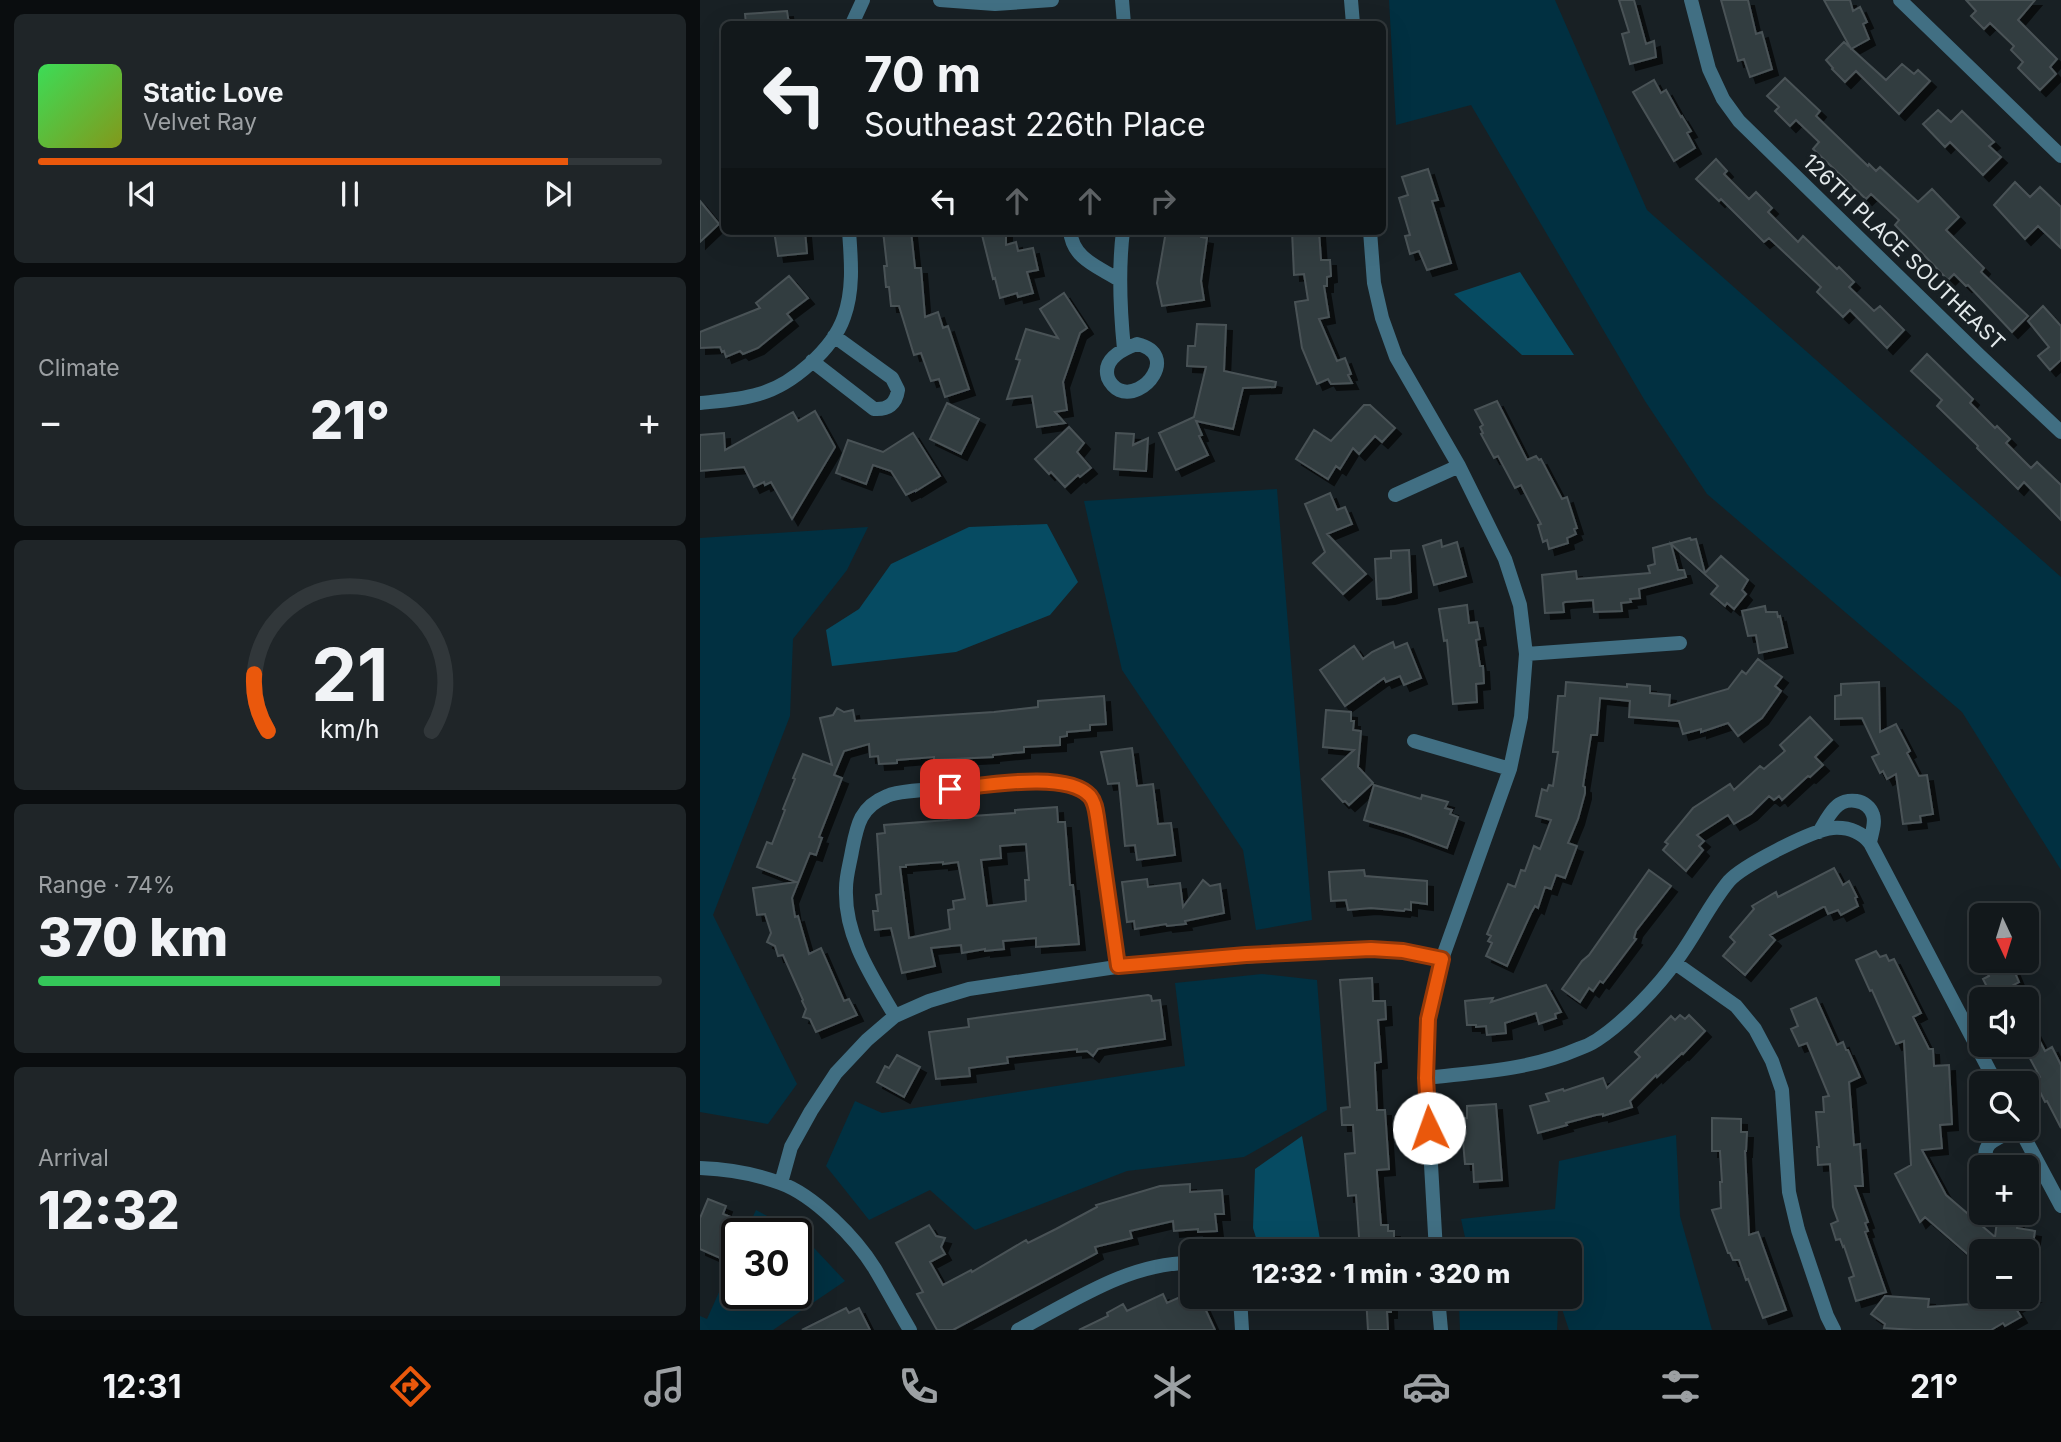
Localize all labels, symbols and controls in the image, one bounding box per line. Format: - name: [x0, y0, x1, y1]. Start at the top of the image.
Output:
- text: 70 m: [864, 45, 981, 104]
- icon: left: [749, 49, 840, 140]
- text: Static Love: [143, 77, 284, 108]
- text: Southeast 226th Place: [864, 105, 1206, 144]
- text: Velvet Ray: [143, 108, 257, 136]
- street label: 126TH PLACE SOUTHEAST: [1798, 149, 2010, 355]
- icon: previous: [123, 175, 161, 213]
- icon: pause: [331, 175, 369, 213]
- icon: next: [539, 175, 577, 213]
- icon: left: [925, 182, 963, 220]
- icon: ahead: [998, 182, 1036, 220]
- icon: ahead: [1071, 182, 1109, 220]
- icon: right: [1144, 182, 1182, 220]
- text: Climate: [38, 354, 120, 382]
- text: 21°: [310, 389, 390, 452]
- text: −: [38, 398, 63, 444]
- text: +: [637, 398, 662, 444]
- text: 21: [311, 630, 389, 719]
- text: km/h: [320, 714, 380, 744]
- pin: [920, 759, 980, 819]
- icon: arrive: [931, 770, 969, 808]
- text: Range · 74%: [38, 871, 175, 899]
- north arrow: [1969, 903, 2039, 973]
- map controls: [1969, 903, 2039, 1309]
- text: 370 km: [38, 906, 228, 969]
- button: sound: [1969, 987, 2039, 1057]
- button: search: [1969, 1071, 2039, 1141]
- position arrow: [1392, 1091, 1466, 1165]
- text: Arrival: [38, 1144, 109, 1172]
- button: +: [1969, 1155, 2039, 1225]
- text: 12:32: [38, 1179, 180, 1242]
- speed limit sign: 30: [721, 1218, 812, 1309]
- button: −: [1969, 1239, 2039, 1309]
- text: 12:32 · 1 min · 320 m: [1252, 1258, 1510, 1289]
- icon: directions: [386, 1362, 435, 1411]
- icon: music: [640, 1362, 689, 1411]
- icon: phone: [894, 1362, 943, 1411]
- icon: climate: [1148, 1362, 1197, 1411]
- icon: car: [1402, 1362, 1451, 1411]
- icon: filters: [1656, 1362, 1705, 1411]
- text: 12:31: [102, 1367, 182, 1406]
- text: 21°: [1910, 1367, 1959, 1406]

